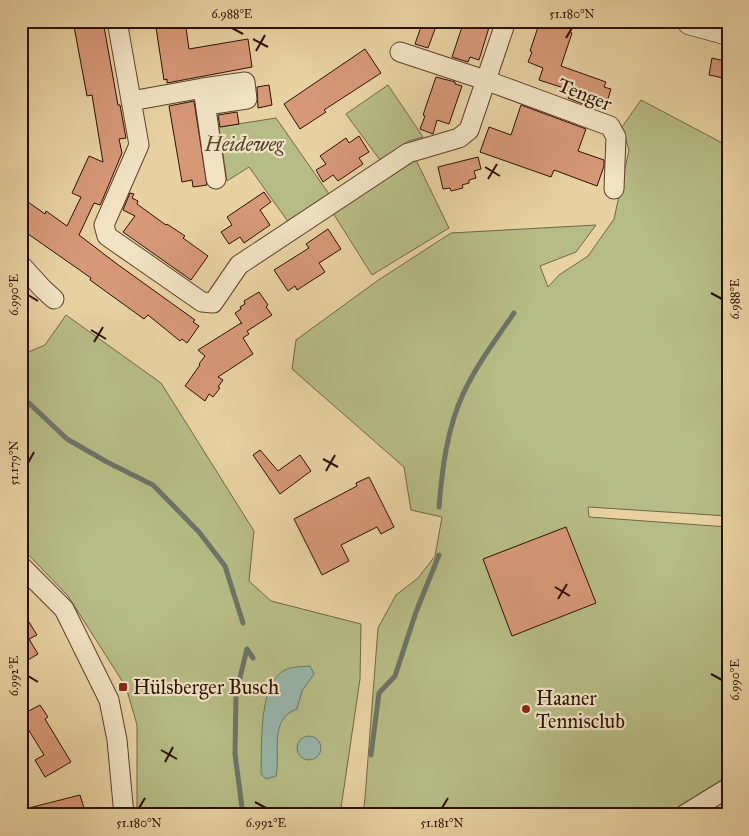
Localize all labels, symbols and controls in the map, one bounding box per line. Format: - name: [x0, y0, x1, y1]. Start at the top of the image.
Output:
- text: 6.988°E: [212, 7, 253, 21]
- text: 51.180°N: [549, 7, 595, 21]
- street label: Tenger: [554, 72, 616, 117]
- park label: Heideweg: [204, 132, 285, 156]
- text: 6.990°E: [7, 274, 21, 316]
- text: 6.988°E: [728, 278, 742, 319]
- text: 51.179°N: [7, 441, 21, 485]
- text: 6.992°E: [7, 655, 21, 696]
- text: 6.990°E: [728, 659, 742, 701]
- place label: Hülsberger Busch: [133, 675, 279, 700]
- marker: Hülsberger Busch: [117, 681, 129, 693]
- place label: Haaner Tennisclub: [536, 686, 625, 733]
- marker: Haaner Tennisclub: [520, 703, 532, 715]
- text: 51.180°N: [116, 816, 162, 830]
- text: 6.992°E: [246, 816, 287, 830]
- text: 51.181°N: [420, 816, 464, 830]

